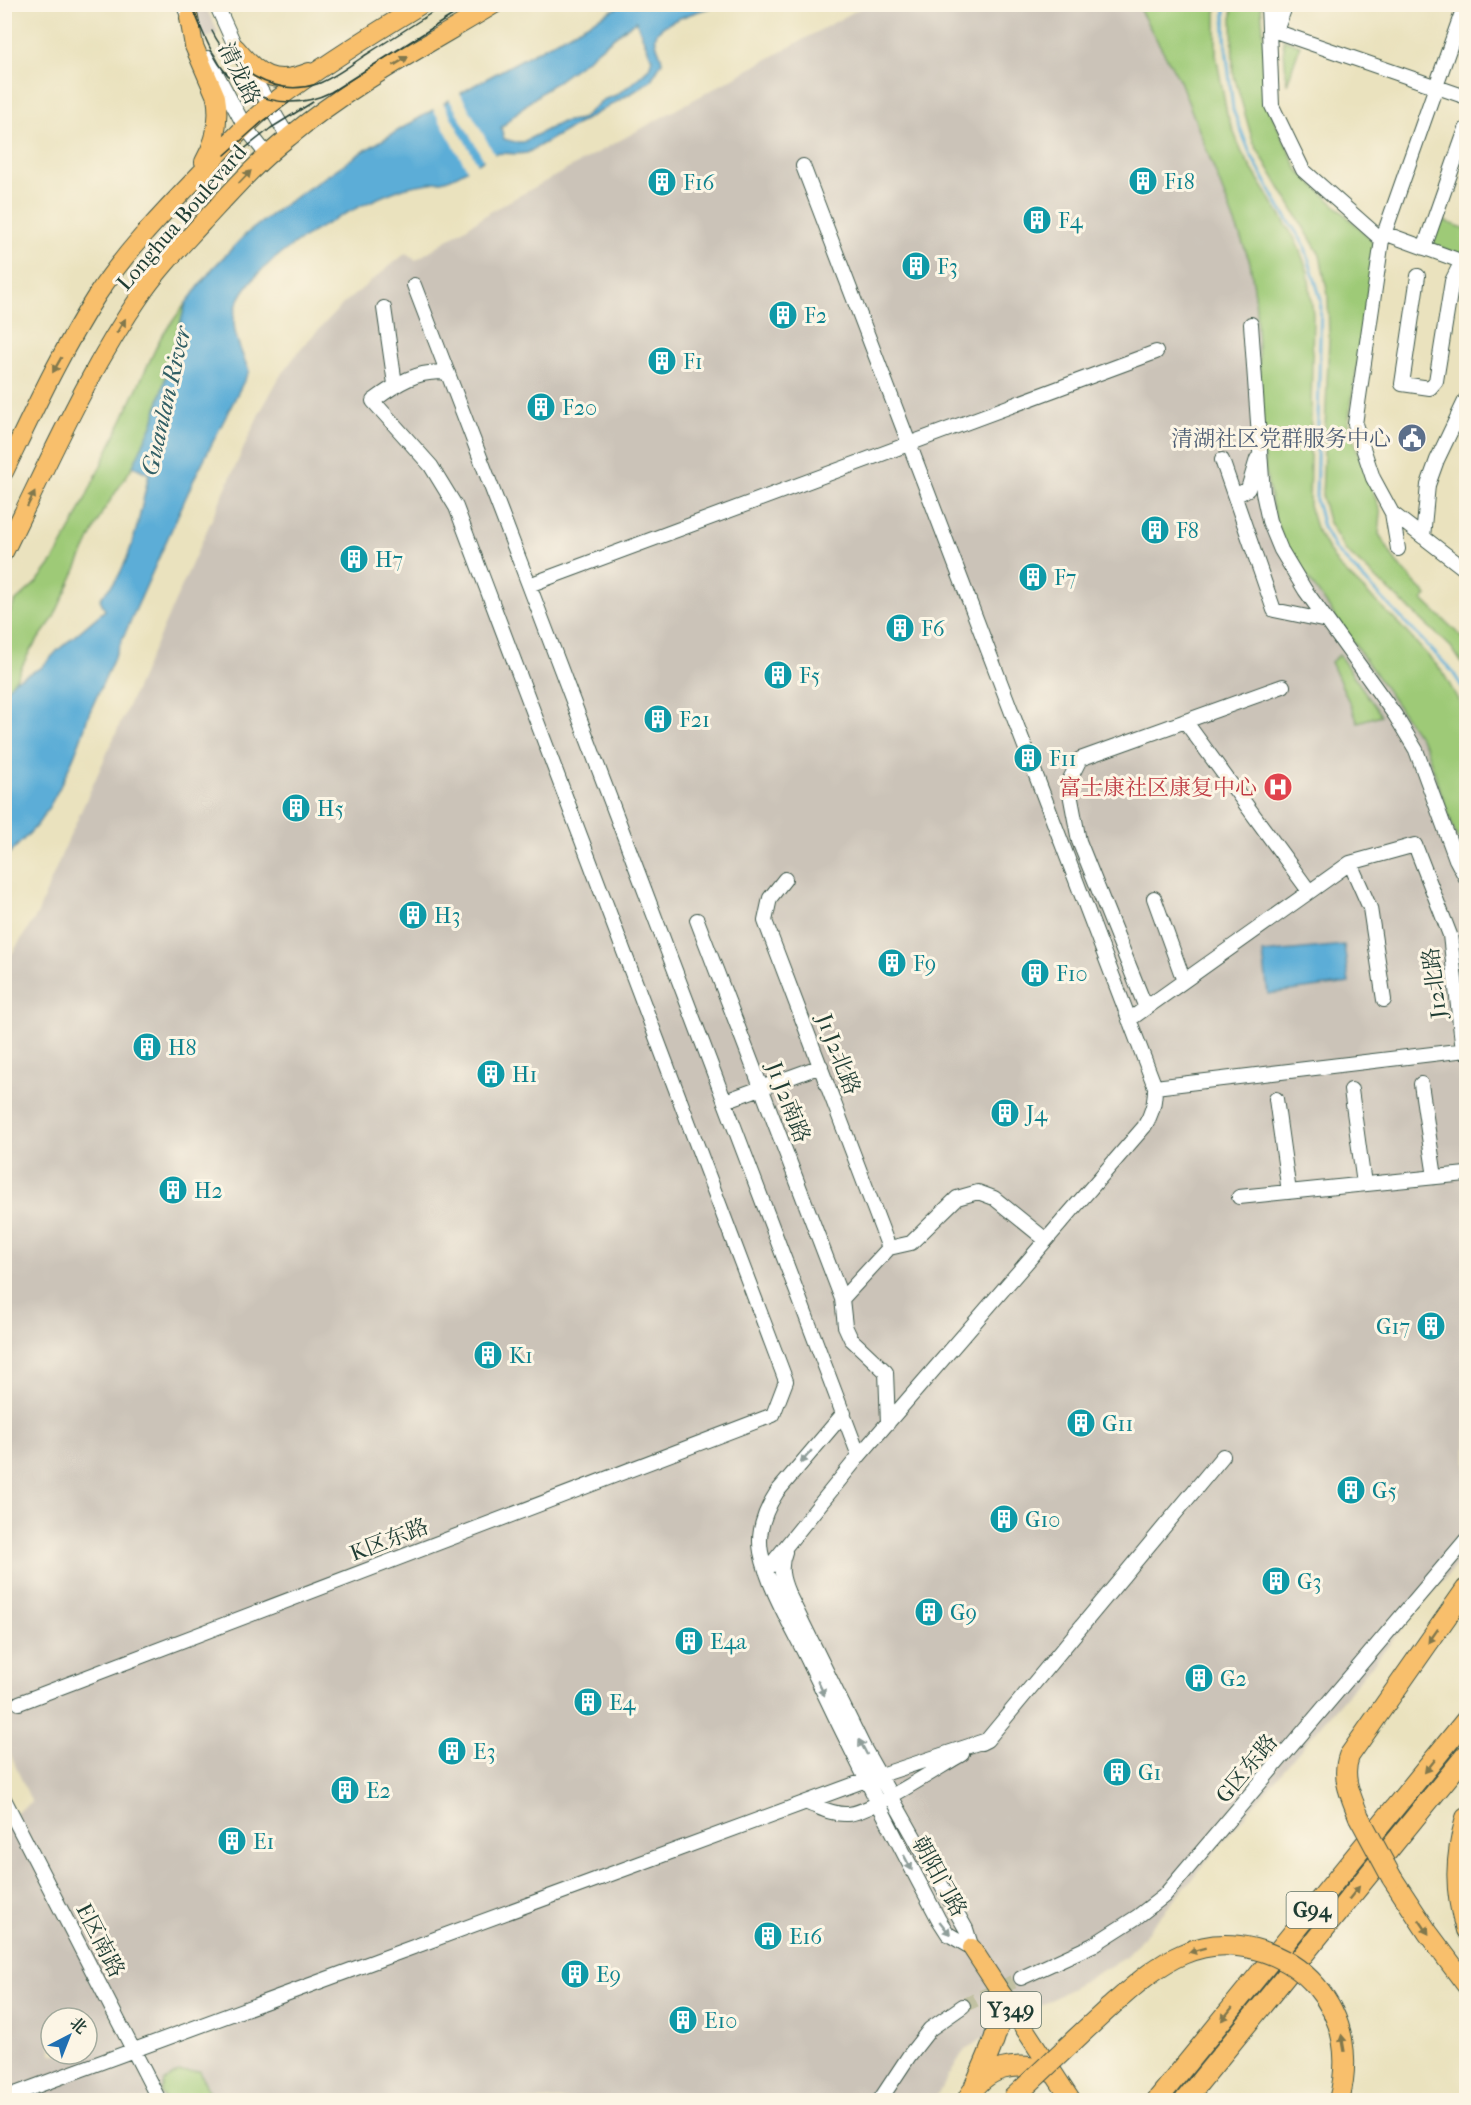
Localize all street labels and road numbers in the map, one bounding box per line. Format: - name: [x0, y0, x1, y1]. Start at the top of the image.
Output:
- street label: 清龙路: [213, 38, 266, 109]
- street label: Longhua Boulevard: [111, 139, 253, 296]
- street label: J12北路: [1418, 946, 1452, 1022]
- street label: J1 J2北路: [810, 1008, 865, 1098]
- street label: J1 J2南路: [760, 1056, 815, 1146]
- street label: K区东路: [346, 1513, 432, 1567]
- street label: G区东路: [1211, 1729, 1283, 1808]
- street label: 朝阳门路: [906, 1832, 972, 1921]
- road number: G94: [1286, 1892, 1338, 1928]
- street label: E区南路: [70, 1899, 130, 1982]
- road number: Y349: [981, 1992, 1041, 2028]

